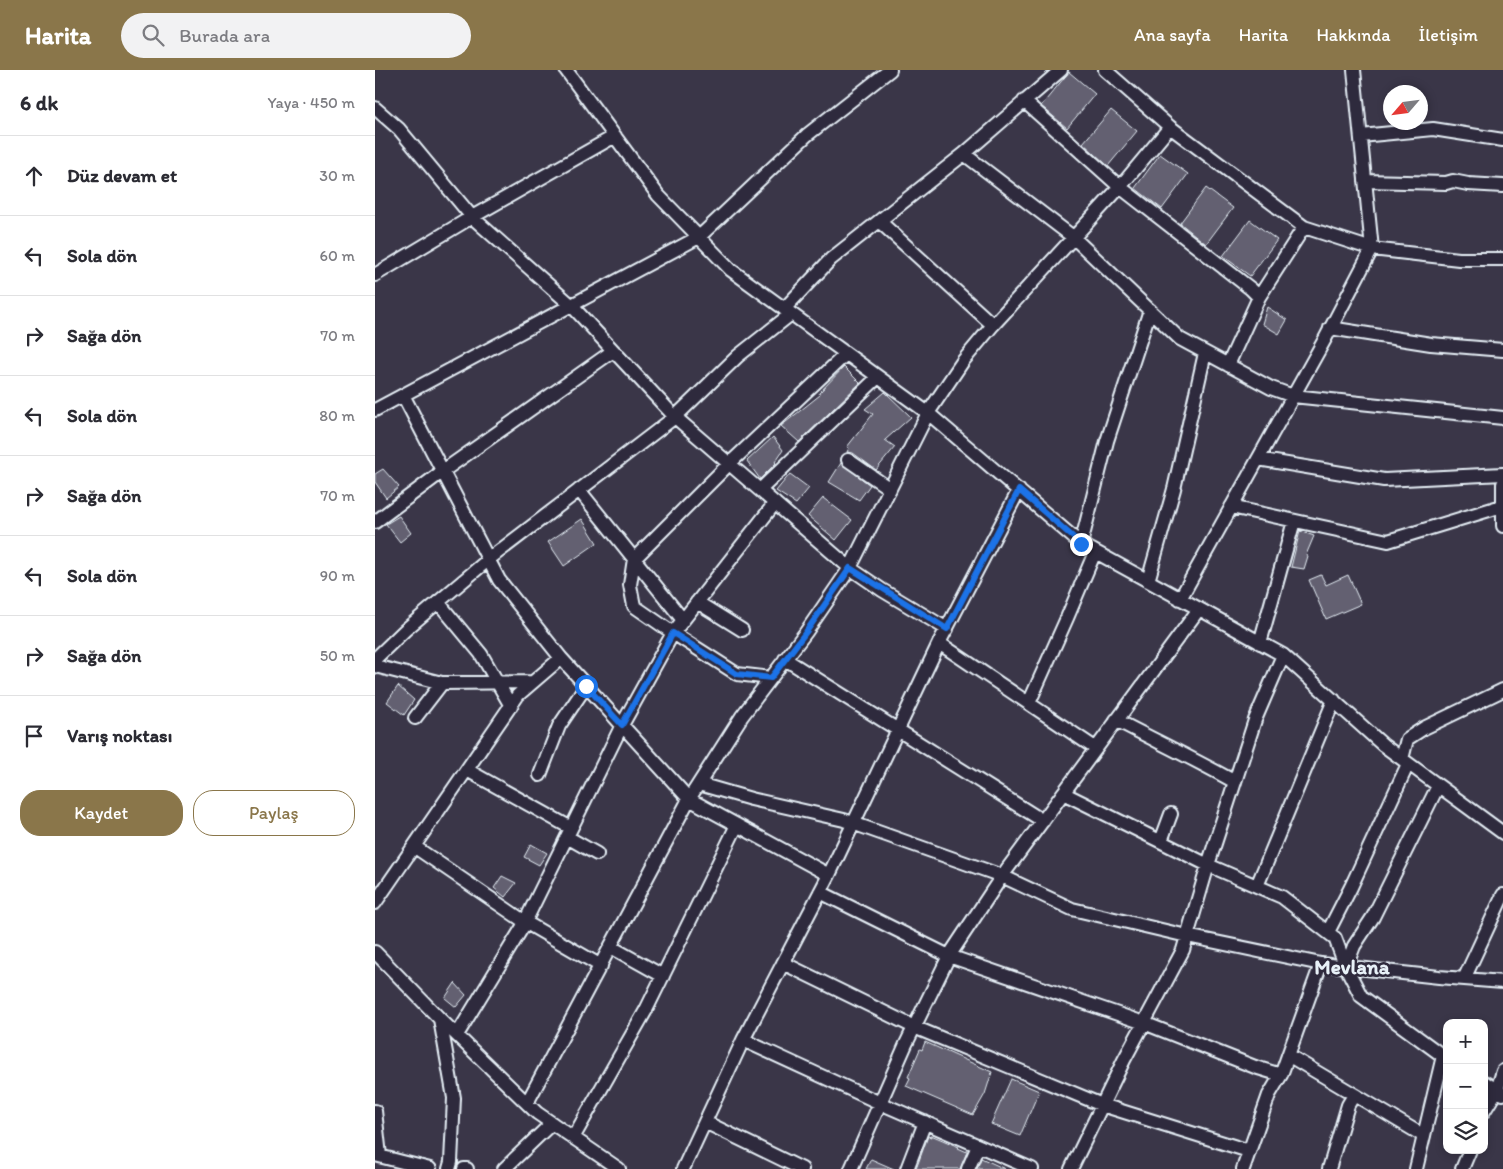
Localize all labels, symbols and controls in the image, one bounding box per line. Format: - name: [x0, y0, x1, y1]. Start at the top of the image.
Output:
- search box: [121, 13, 471, 58]
- text: Harita: [25, 21, 91, 50]
- icon: search: [139, 21, 167, 49]
- text: Burada ara: [179, 24, 270, 47]
- text: Ana sayfa: [1134, 24, 1211, 46]
- text: Harita: [1239, 24, 1288, 46]
- text: Hakkında: [1316, 24, 1391, 46]
- text: İletişim: [1419, 24, 1478, 46]
- north arrow: [1383, 85, 1428, 130]
- text: 6 dk: [20, 90, 58, 115]
- text: Yaya · 450 m: [267, 93, 355, 112]
- icon: ahead: [20, 162, 48, 190]
- text: Düz devam et: [67, 164, 177, 187]
- text: 30 m: [319, 166, 355, 185]
- icon: left: [20, 242, 48, 270]
- text: Sola dön: [67, 244, 137, 267]
- text: 60 m: [320, 246, 355, 265]
- icon: right: [20, 322, 48, 350]
- text: Sağa dön: [67, 324, 141, 347]
- text: 70 m: [320, 326, 355, 345]
- icon: left: [20, 402, 48, 430]
- text: Sola dön: [67, 404, 137, 427]
- text: 80 m: [319, 406, 355, 425]
- icon: right: [20, 482, 48, 510]
- text: Sağa dön: [67, 484, 141, 507]
- text: 70 m: [320, 486, 355, 505]
- route end: [1070, 533, 1093, 556]
- icon: left: [20, 562, 48, 590]
- text: Sola dön: [67, 564, 137, 587]
- text: 90 m: [320, 566, 355, 585]
- icon: right: [20, 642, 48, 670]
- text: Sağa dön: [67, 644, 141, 667]
- text: 50 m: [320, 646, 355, 665]
- route start: [575, 675, 598, 698]
- icon: arrive: [20, 722, 48, 750]
- text: Varış noktası: [67, 724, 172, 747]
- button: Kaydet: [20, 790, 183, 836]
- button: Paylaş: [193, 790, 355, 836]
- district label: Mevlana: [1314, 954, 1391, 979]
- map controls: [1443, 1019, 1488, 1154]
- button: +: [1443, 1019, 1488, 1064]
- button: −: [1443, 1064, 1488, 1109]
- button: layers: [1443, 1109, 1488, 1154]

